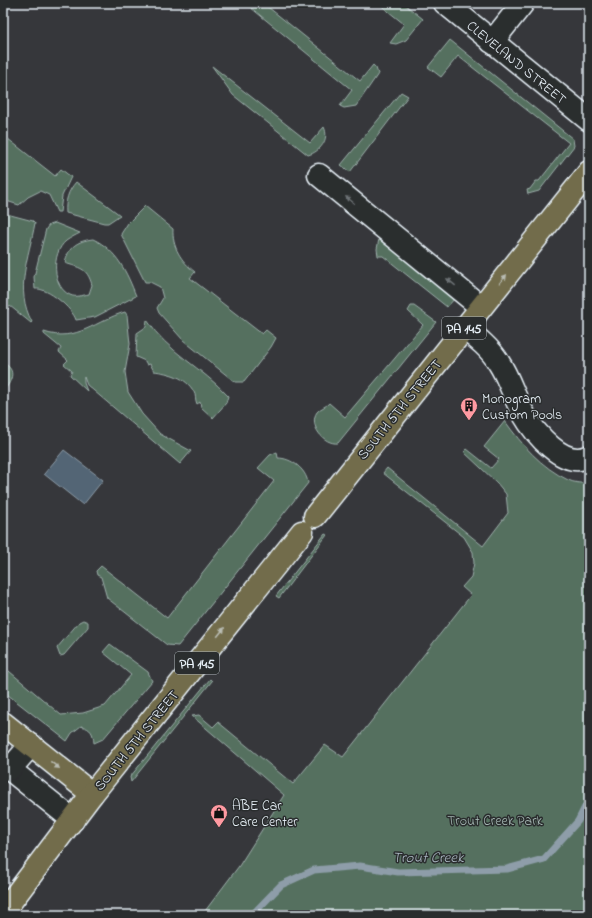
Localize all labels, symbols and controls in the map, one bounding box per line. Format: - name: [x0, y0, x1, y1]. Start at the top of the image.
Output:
- street label: CLEVELAND STREET: [462, 16, 571, 110]
- one-way arrow: [344, 196, 355, 205]
- one-way arrow: [499, 274, 507, 285]
- one-way arrow: [446, 278, 457, 286]
- road number: PA 145: [442, 317, 486, 339]
- street label: SOUTH 5TH STREET: [353, 355, 447, 465]
- place label: Monogram Custom Pools: [482, 389, 562, 426]
- building icon: Monogram Custom Pools: [459, 396, 479, 421]
- one-way arrow: [217, 627, 226, 638]
- road number: PA 145: [175, 652, 219, 674]
- street label: SOUTH 5TH STREET: [90, 686, 184, 796]
- one-way arrow: [50, 760, 61, 769]
- place label: ABE Car Care Center: [232, 796, 298, 833]
- shop icon: ABE Car Care Center: [209, 803, 229, 828]
- park label: Trout Creek Park: [447, 811, 544, 832]
- water label: Trout Creek: [392, 847, 465, 869]

